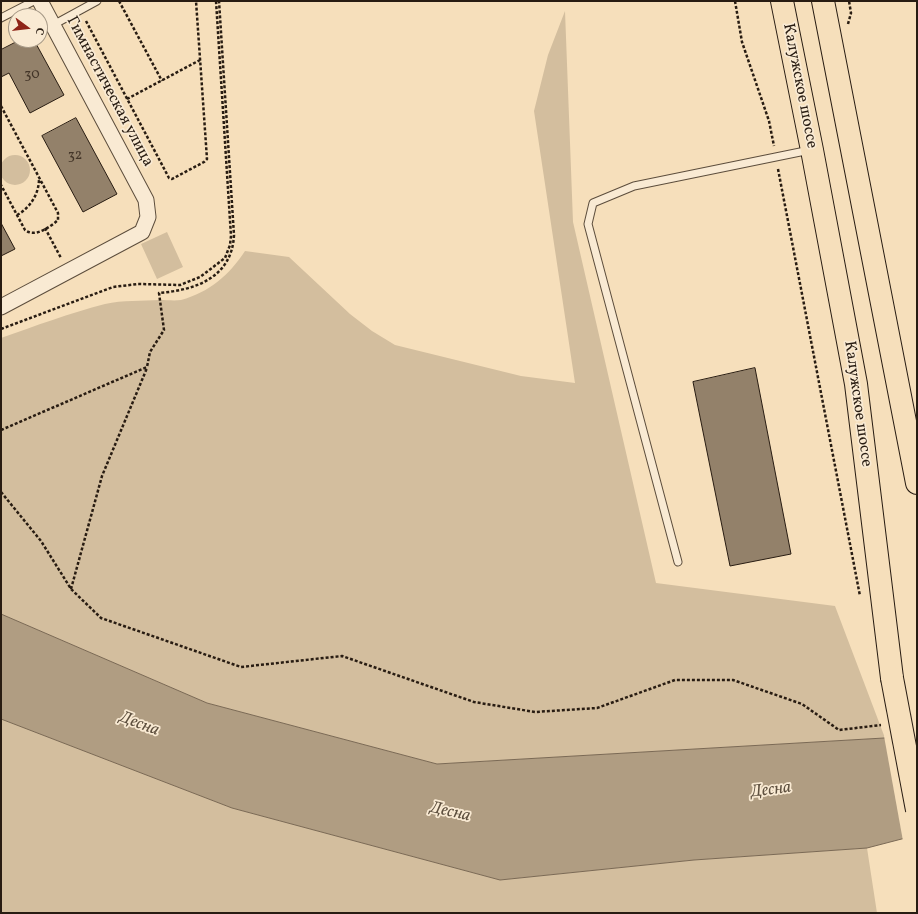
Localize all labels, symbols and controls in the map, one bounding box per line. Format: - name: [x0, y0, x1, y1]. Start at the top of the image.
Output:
- north arrow: [8, 8, 48, 48]
- street label: Гимнастическая улица: [61, 13, 157, 171]
- street label: Калужское шоссе: [777, 22, 821, 150]
- text: С: [31, 26, 47, 36]
- house number: 30: [24, 67, 40, 83]
- house number: 32: [68, 148, 82, 164]
- street label: Калужское шоссе: [839, 340, 875, 468]
- water label: Десна: [116, 708, 162, 742]
- water label: Десна: [750, 778, 792, 804]
- water label: Десна: [428, 798, 472, 828]

